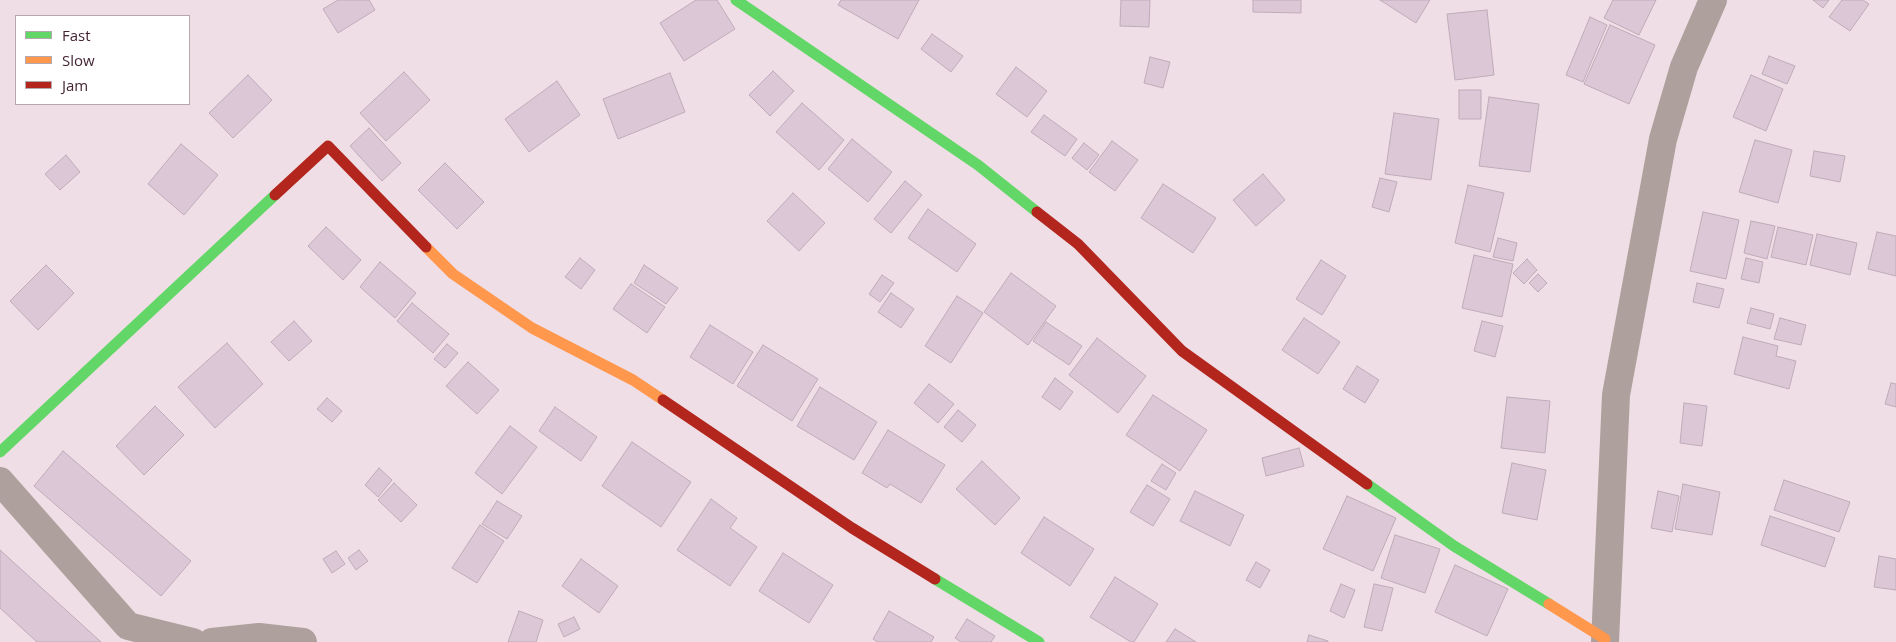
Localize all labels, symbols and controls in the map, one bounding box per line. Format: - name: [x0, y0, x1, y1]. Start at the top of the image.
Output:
- legend: [15, 15, 190, 105]
- text: Fast: [62, 25, 91, 45]
- text: Slow: [62, 50, 95, 70]
- text: Jam: [62, 75, 88, 95]

